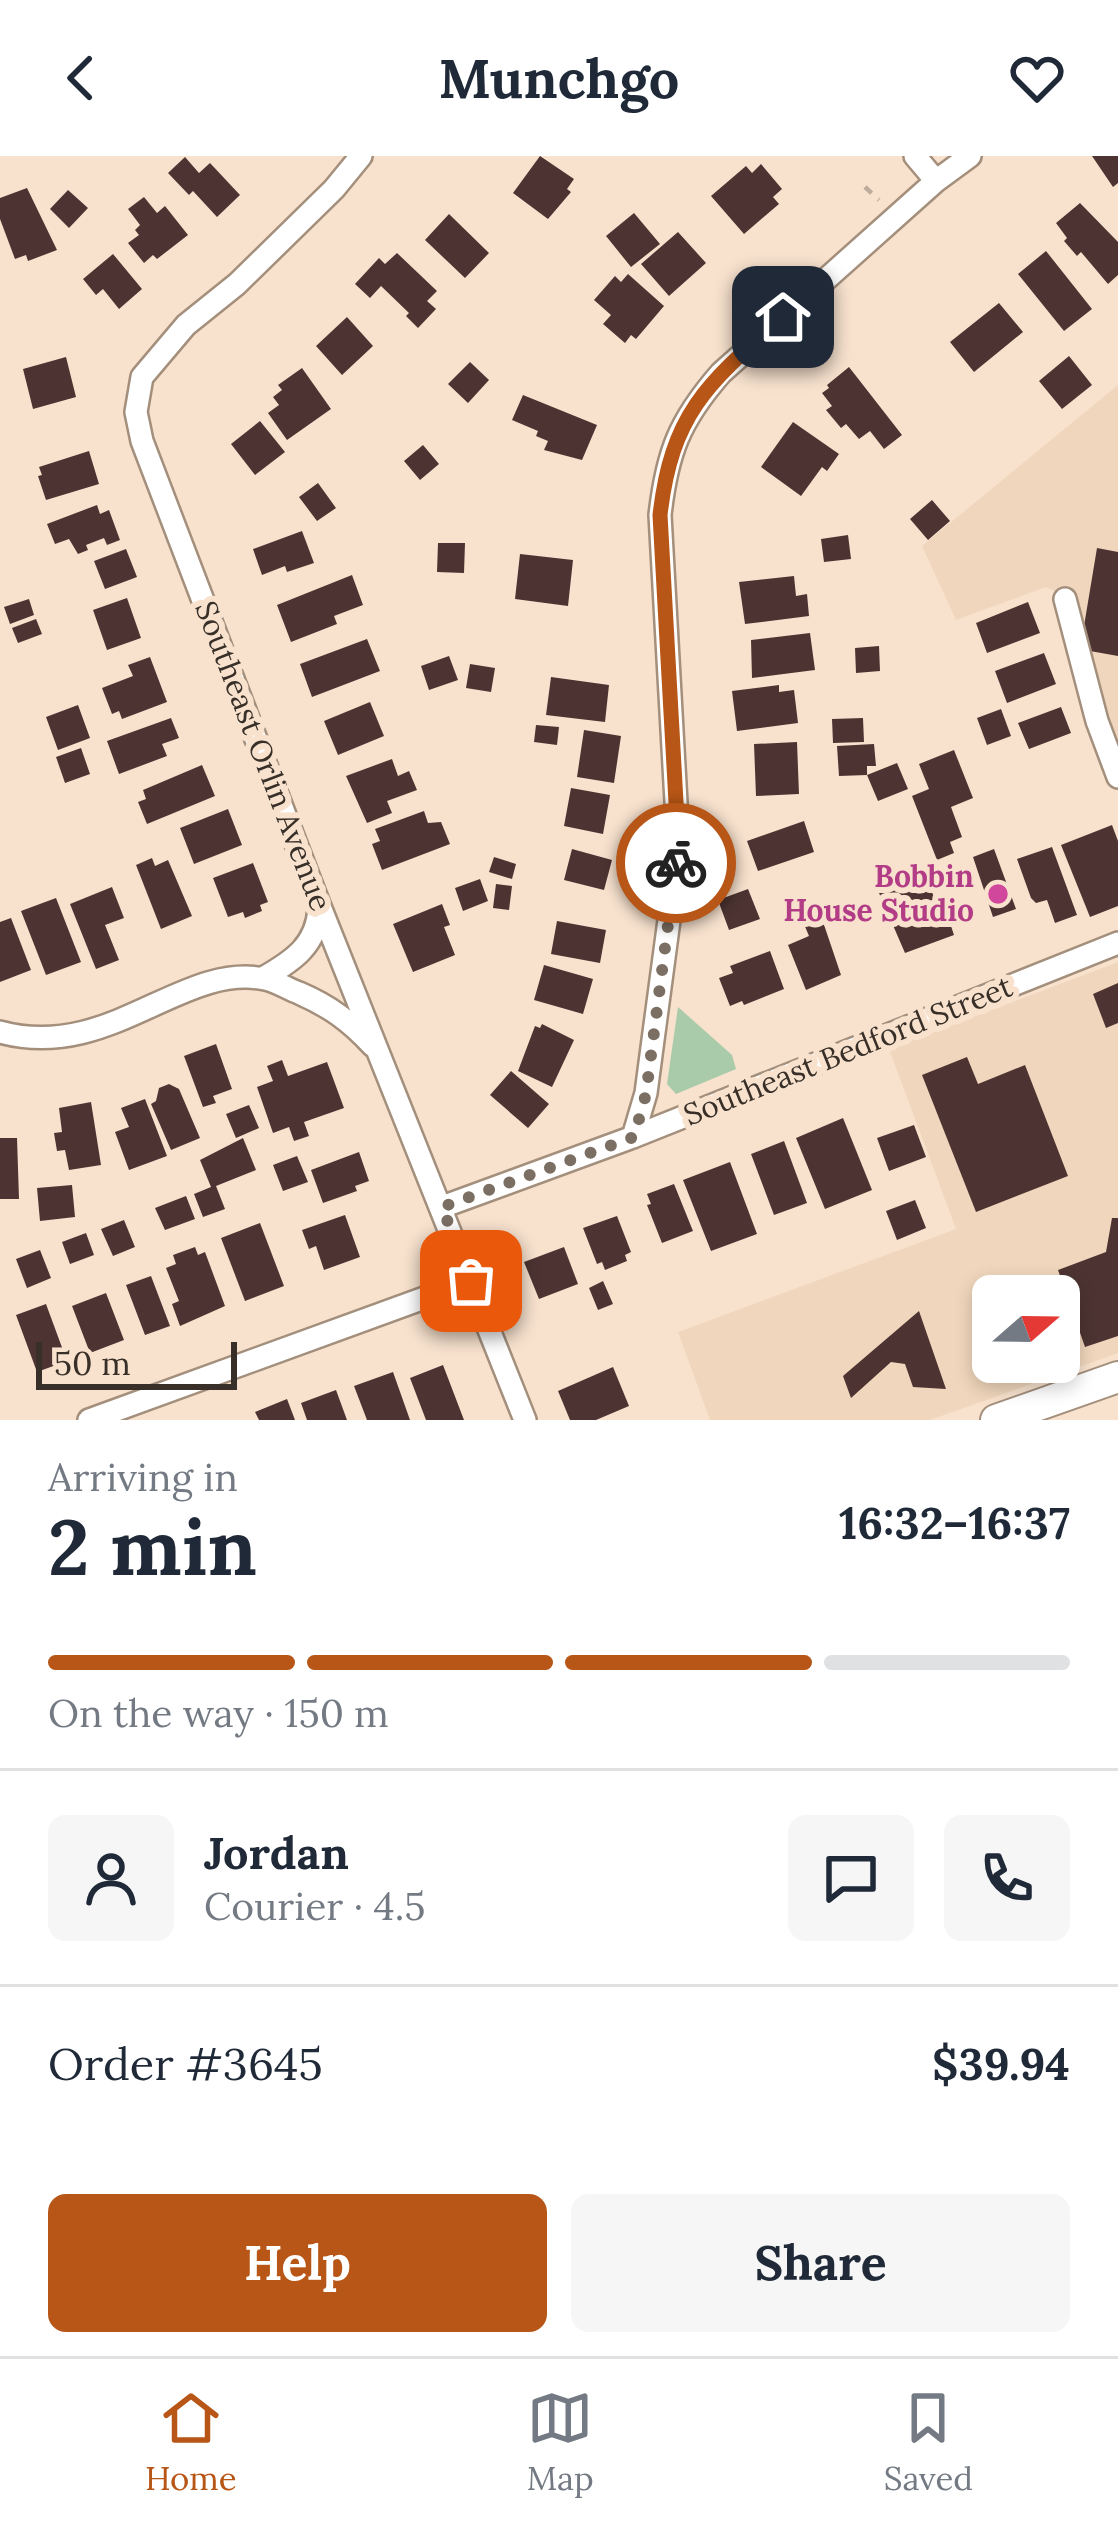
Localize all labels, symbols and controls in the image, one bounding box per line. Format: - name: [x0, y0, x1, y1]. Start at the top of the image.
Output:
- text: Munchgo: [439, 44, 679, 113]
- icon: back: [48, 45, 114, 111]
- icon: heart: [1004, 45, 1070, 111]
- pin: [732, 266, 834, 368]
- icon: home: [750, 284, 816, 350]
- street label: Southeast Orlin Avenue: [187, 596, 341, 916]
- courier: [616, 803, 736, 923]
- icon: bike: [643, 830, 709, 896]
- place label: Bobbin House Studio: [783, 857, 974, 929]
- marker: Bobbin House Studio: [985, 881, 1011, 907]
- street label: Southeast Bedford Street: [678, 967, 1018, 1133]
- pin: [420, 1230, 522, 1332]
- icon: bag: [438, 1248, 504, 1314]
- north arrow: [972, 1275, 1080, 1383]
- map controls: [972, 1275, 1080, 1383]
- scale bar: [36, 1336, 237, 1389]
- text: 50 m: [54, 1342, 131, 1384]
- text: Arriving in: [48, 1452, 238, 1502]
- text: 16:32–16:37: [839, 1494, 1070, 1551]
- text: 2 min: [48, 1497, 257, 1596]
- text: On the way · 150 m: [48, 1688, 389, 1738]
- button: person: [48, 1815, 174, 1941]
- button: chat: [788, 1815, 914, 1941]
- button: phone: [944, 1815, 1070, 1941]
- text: Jordan: [204, 1824, 349, 1881]
- text: Courier · 4.5: [204, 1881, 425, 1931]
- text: Order #3645: [48, 2035, 323, 2092]
- text: $39.94: [932, 2035, 1070, 2092]
- button: Help: [48, 2194, 547, 2332]
- button: Share: [571, 2194, 1070, 2332]
- tab: Home: [145, 2385, 237, 2499]
- tab: Map: [527, 2385, 594, 2499]
- tab: Saved: [884, 2385, 973, 2499]

